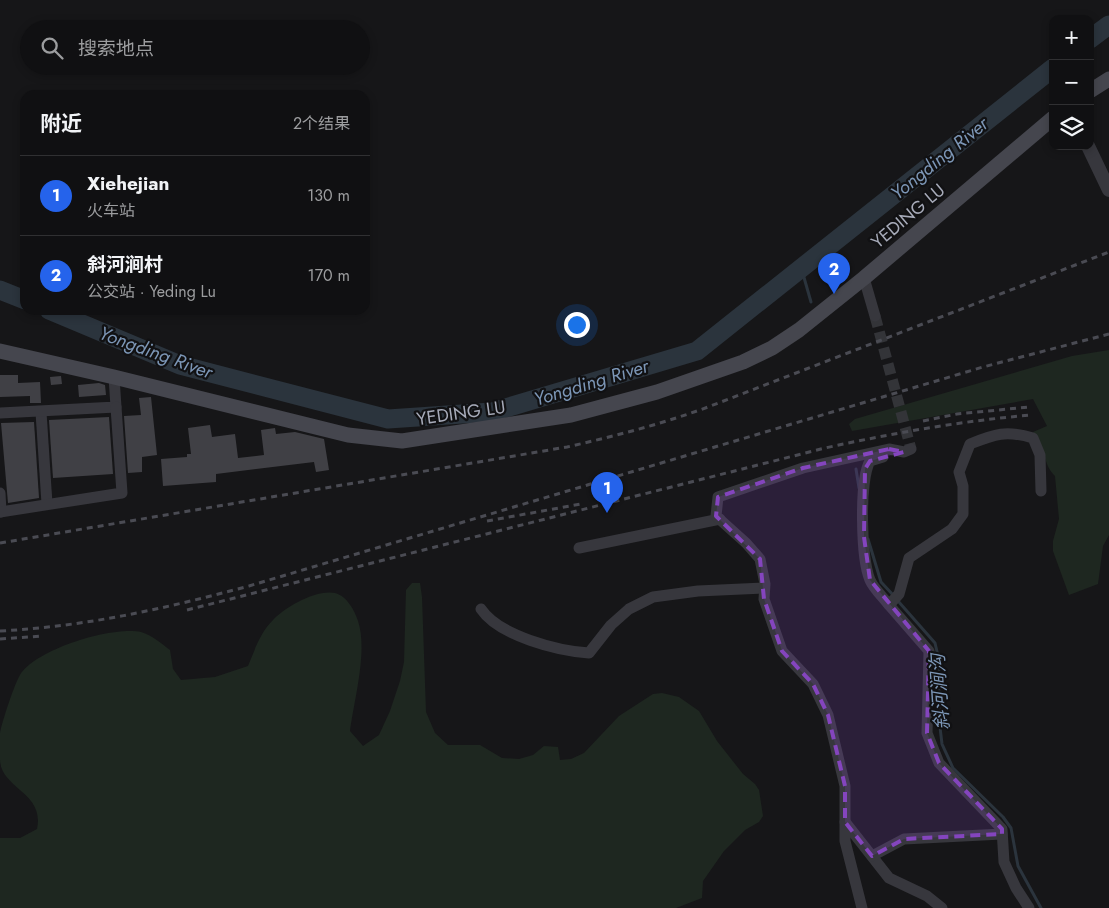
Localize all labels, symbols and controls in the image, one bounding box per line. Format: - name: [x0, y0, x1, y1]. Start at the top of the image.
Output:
- map controls: [1049, 15, 1094, 150]
- button: +: [1049, 15, 1094, 60]
- search box: [20, 20, 370, 75]
- icon: search: [38, 34, 66, 62]
- text: 搜索地点: [78, 35, 154, 62]
- button: −: [1049, 60, 1094, 105]
- button: layers: [1049, 105, 1094, 150]
- text: 附近: [40, 109, 82, 139]
- water label: Yongding River: [885, 110, 995, 206]
- text: 2个结果: [293, 112, 350, 135]
- text: Xiehejian: [87, 170, 169, 197]
- street label: YEDING LU: [865, 177, 951, 255]
- text: 1: [52, 184, 60, 207]
- text: 130 m: [307, 184, 350, 207]
- text: 火车站: [87, 199, 135, 222]
- text: 斜河涧村: [87, 251, 163, 278]
- pin: 2: [818, 253, 850, 294]
- text: 2: [51, 264, 61, 287]
- text: 170 m: [308, 264, 350, 287]
- text: 公交站 · Yeding Lu: [87, 280, 216, 303]
- your location: [564, 312, 590, 338]
- water label: Yongding River: [95, 319, 218, 386]
- water label: Yongding River: [530, 352, 653, 413]
- street label: YEDING LU: [415, 394, 507, 432]
- pin: 1: [591, 472, 623, 513]
- water label: 斜河涧沟: [923, 651, 956, 731]

